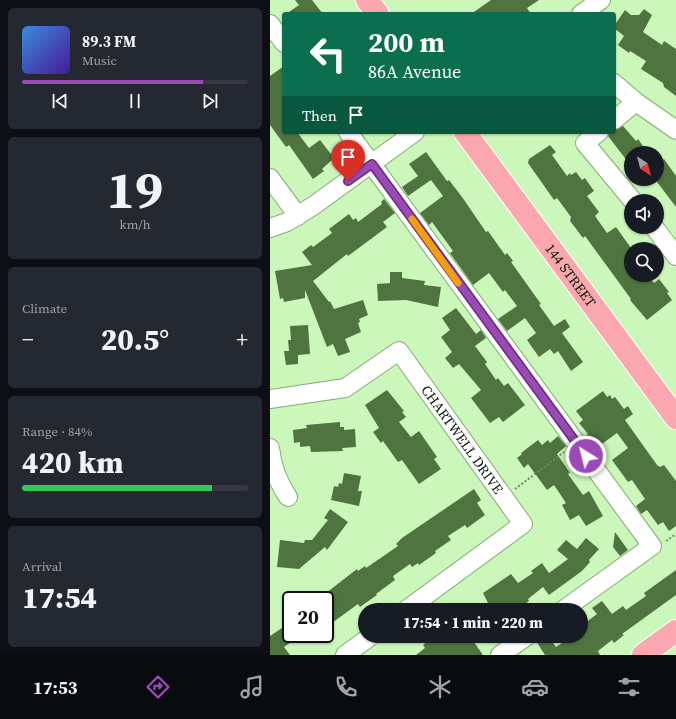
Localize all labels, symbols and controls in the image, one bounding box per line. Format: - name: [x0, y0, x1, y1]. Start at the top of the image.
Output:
- text: 200 m: [368, 23, 445, 61]
- icon: left: [302, 28, 354, 80]
- text: 89.3 FM: [82, 31, 136, 52]
- text: Music: [82, 52, 117, 69]
- text: 86A Avenue: [368, 59, 461, 84]
- icon: previous: [49, 90, 71, 112]
- icon: pause: [124, 90, 146, 112]
- icon: next: [199, 90, 221, 112]
- icon: arrive: [345, 104, 367, 126]
- text: Then: [302, 105, 337, 126]
- pin: [331, 140, 365, 181]
- icon: arrive: [337, 146, 359, 168]
- north arrow: [624, 146, 664, 186]
- map controls: [624, 146, 664, 282]
- text: 19: [107, 154, 163, 225]
- button: sound: [624, 194, 664, 234]
- text: km/h: [120, 216, 150, 233]
- street label: 144 STREET: [541, 239, 601, 311]
- button: search: [624, 242, 664, 282]
- text: Climate: [22, 300, 67, 317]
- text: 20.5°: [101, 319, 169, 360]
- text: −: [22, 324, 34, 354]
- text: +: [236, 324, 248, 354]
- street label: CHARTWELL DRIVE: [416, 381, 508, 498]
- text: Range · 84%: [22, 423, 93, 440]
- position arrow: [565, 435, 607, 477]
- text: 420 km: [22, 442, 123, 483]
- text: Arrival: [22, 558, 62, 575]
- text: 17:54: [22, 577, 97, 618]
- speed limit sign: 20: [282, 591, 334, 643]
- text: 17:54 · 1 min · 220 m: [403, 612, 543, 633]
- icon: directions: [144, 673, 172, 701]
- icon: music: [238, 673, 266, 701]
- icon: phone: [332, 673, 360, 701]
- icon: climate: [426, 673, 454, 701]
- icon: car: [521, 673, 549, 701]
- icon: filters: [615, 673, 643, 701]
- text: 17:53: [33, 675, 78, 700]

